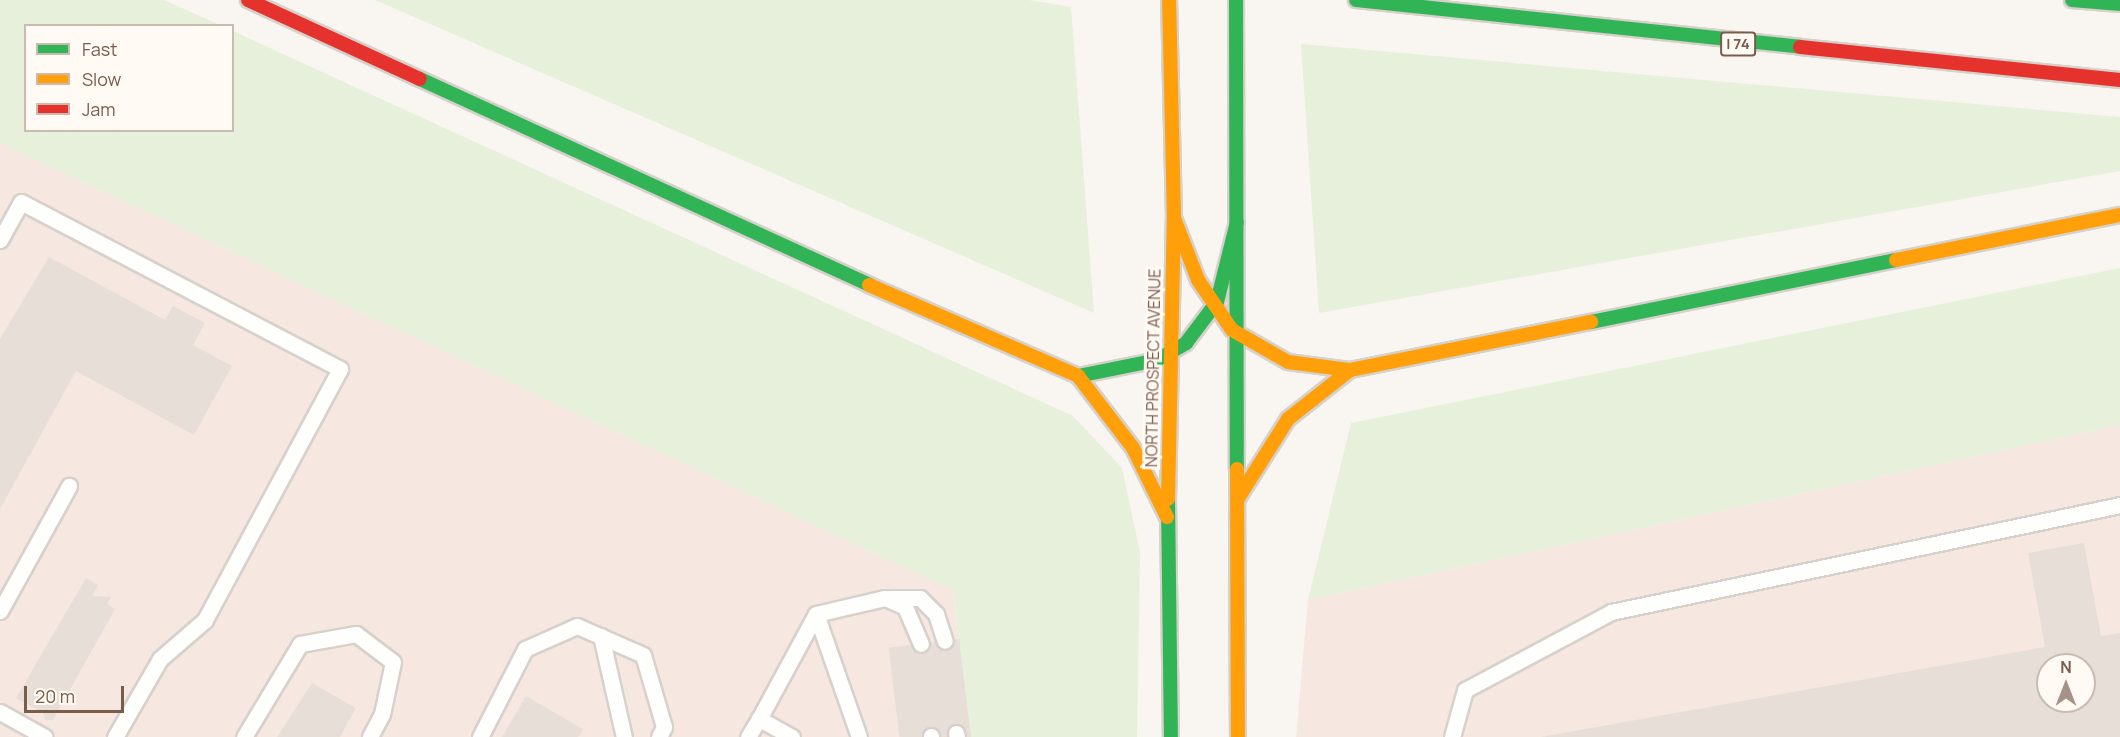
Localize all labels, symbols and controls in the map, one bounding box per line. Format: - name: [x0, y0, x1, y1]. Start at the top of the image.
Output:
- legend: [24, 24, 234, 132]
- road number: I 74: [1720, 32, 1756, 56]
- text: Fast: [82, 37, 117, 61]
- text: Slow: [82, 67, 121, 91]
- text: Jam: [82, 97, 116, 121]
- street label: NORTH PROSPECT AVENUE: [1142, 268, 1164, 468]
- north arrow: [2036, 653, 2096, 713]
- text: N: [2060, 656, 2072, 678]
- scale bar: [27, 674, 128, 712]
- text: 20 m: [35, 684, 75, 708]

